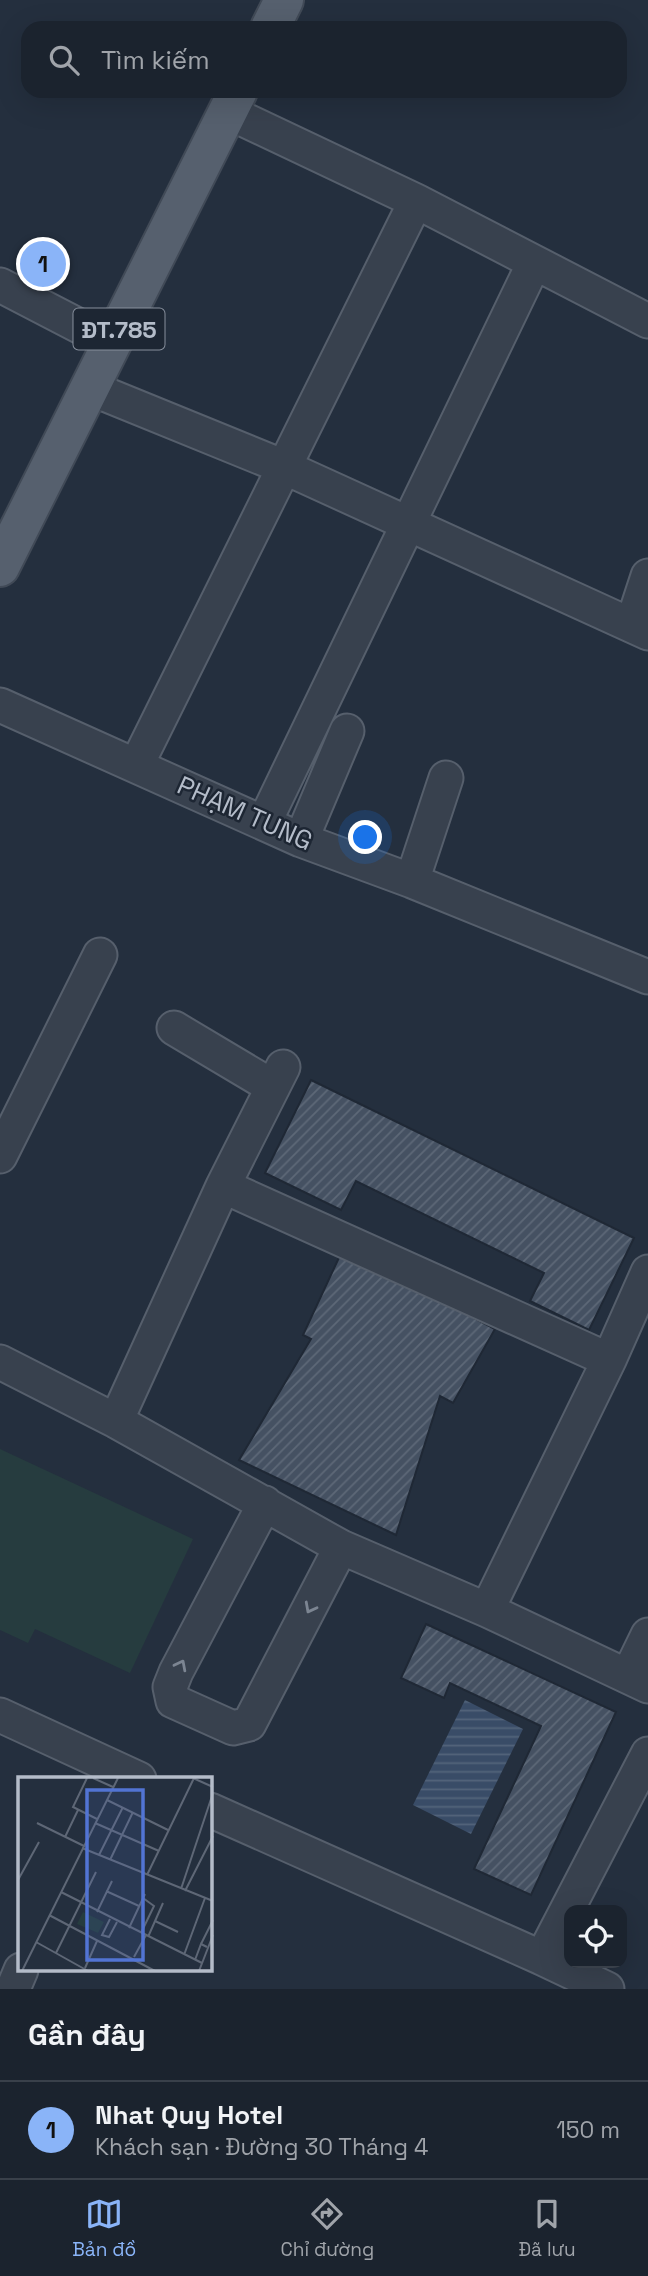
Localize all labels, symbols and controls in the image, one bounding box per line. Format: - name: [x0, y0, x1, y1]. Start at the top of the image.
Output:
- search box: [21, 21, 627, 98]
- icon: search: [45, 41, 83, 79]
- text: Tìm kiếm: [101, 43, 210, 77]
- pin: 1: [20, 238, 66, 290]
- road number: ĐT.785: [74, 308, 164, 350]
- street label: PHẠM TUNG: [172, 768, 318, 858]
- your location: [348, 820, 382, 854]
- one-way arrow: [304, 1600, 318, 1613]
- one-way arrow: [172, 1659, 186, 1672]
- inset map: [18, 1777, 212, 1972]
- map controls: [564, 1905, 627, 1968]
- button: locate: [564, 1905, 627, 1968]
- text: Gần đây: [28, 2015, 146, 2054]
- text: Nhat Quy Hotel: [95, 2098, 283, 2132]
- text: 1: [46, 2115, 56, 2145]
- text: 150 m: [556, 2115, 620, 2145]
- text: Khách sạn · Đường 30 Tháng 4: [95, 2132, 428, 2162]
- tab: Bản đồ: [72, 2195, 136, 2262]
- tab: Chỉ đường: [281, 2195, 374, 2262]
- tab: Đã lưu: [518, 2195, 576, 2262]

